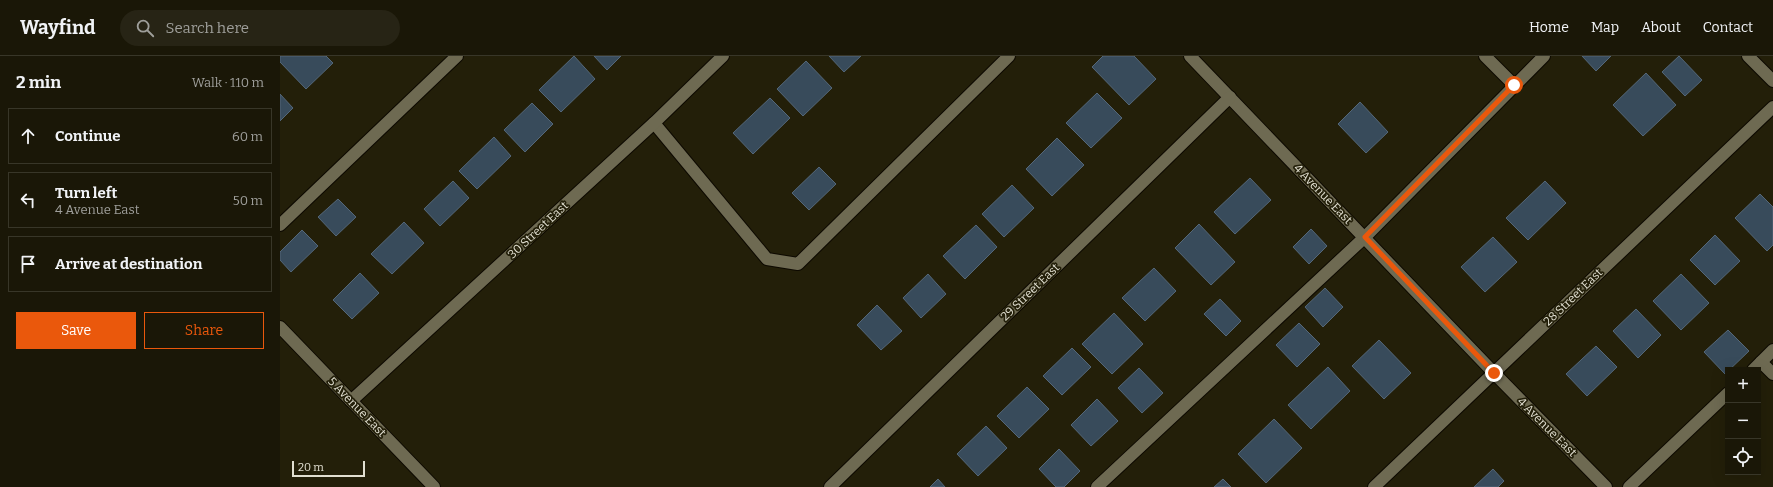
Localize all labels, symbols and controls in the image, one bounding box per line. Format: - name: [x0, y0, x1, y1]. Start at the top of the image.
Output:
- search box: [120, 10, 400, 46]
- text: Wayfind: [20, 16, 96, 39]
- icon: search: [134, 17, 156, 39]
- text: Search here: [166, 19, 249, 37]
- text: Home: [1529, 19, 1569, 36]
- text: Map: [1591, 19, 1619, 36]
- text: About: [1641, 19, 1681, 36]
- text: Contact: [1703, 19, 1753, 36]
- text: 2 min: [16, 72, 61, 93]
- text: Walk · 110 m: [192, 75, 264, 90]
- route start: [1505, 76, 1523, 94]
- icon: ahead: [17, 125, 39, 147]
- text: Continue: [55, 127, 121, 145]
- text: 60 m: [232, 129, 263, 144]
- street label: 4 Avenue East: [1291, 161, 1356, 227]
- text: Turn left: [55, 184, 117, 202]
- icon: left: [17, 189, 39, 211]
- text: 50 m: [233, 193, 263, 208]
- street label: 30 Street East: [505, 198, 571, 261]
- text: 4 Avenue East: [55, 202, 139, 217]
- icon: arrive: [17, 253, 39, 275]
- text: Arrive at destination: [55, 255, 202, 273]
- street label: 29 Street East: [998, 260, 1063, 323]
- street label: 28 Street East: [1541, 265, 1606, 329]
- button: Save: [16, 312, 136, 349]
- button: Share: [144, 312, 264, 349]
- route end: [1485, 364, 1503, 382]
- map controls: [1725, 367, 1761, 475]
- button: +: [1725, 367, 1761, 403]
- street label: 5 Avenue East: [325, 374, 389, 440]
- street label: 4 Avenue East: [1515, 395, 1580, 460]
- button: −: [1725, 403, 1761, 439]
- button: locate: [1725, 439, 1761, 475]
- scale bar: [292, 459, 365, 478]
- text: 20 m: [298, 461, 324, 474]

